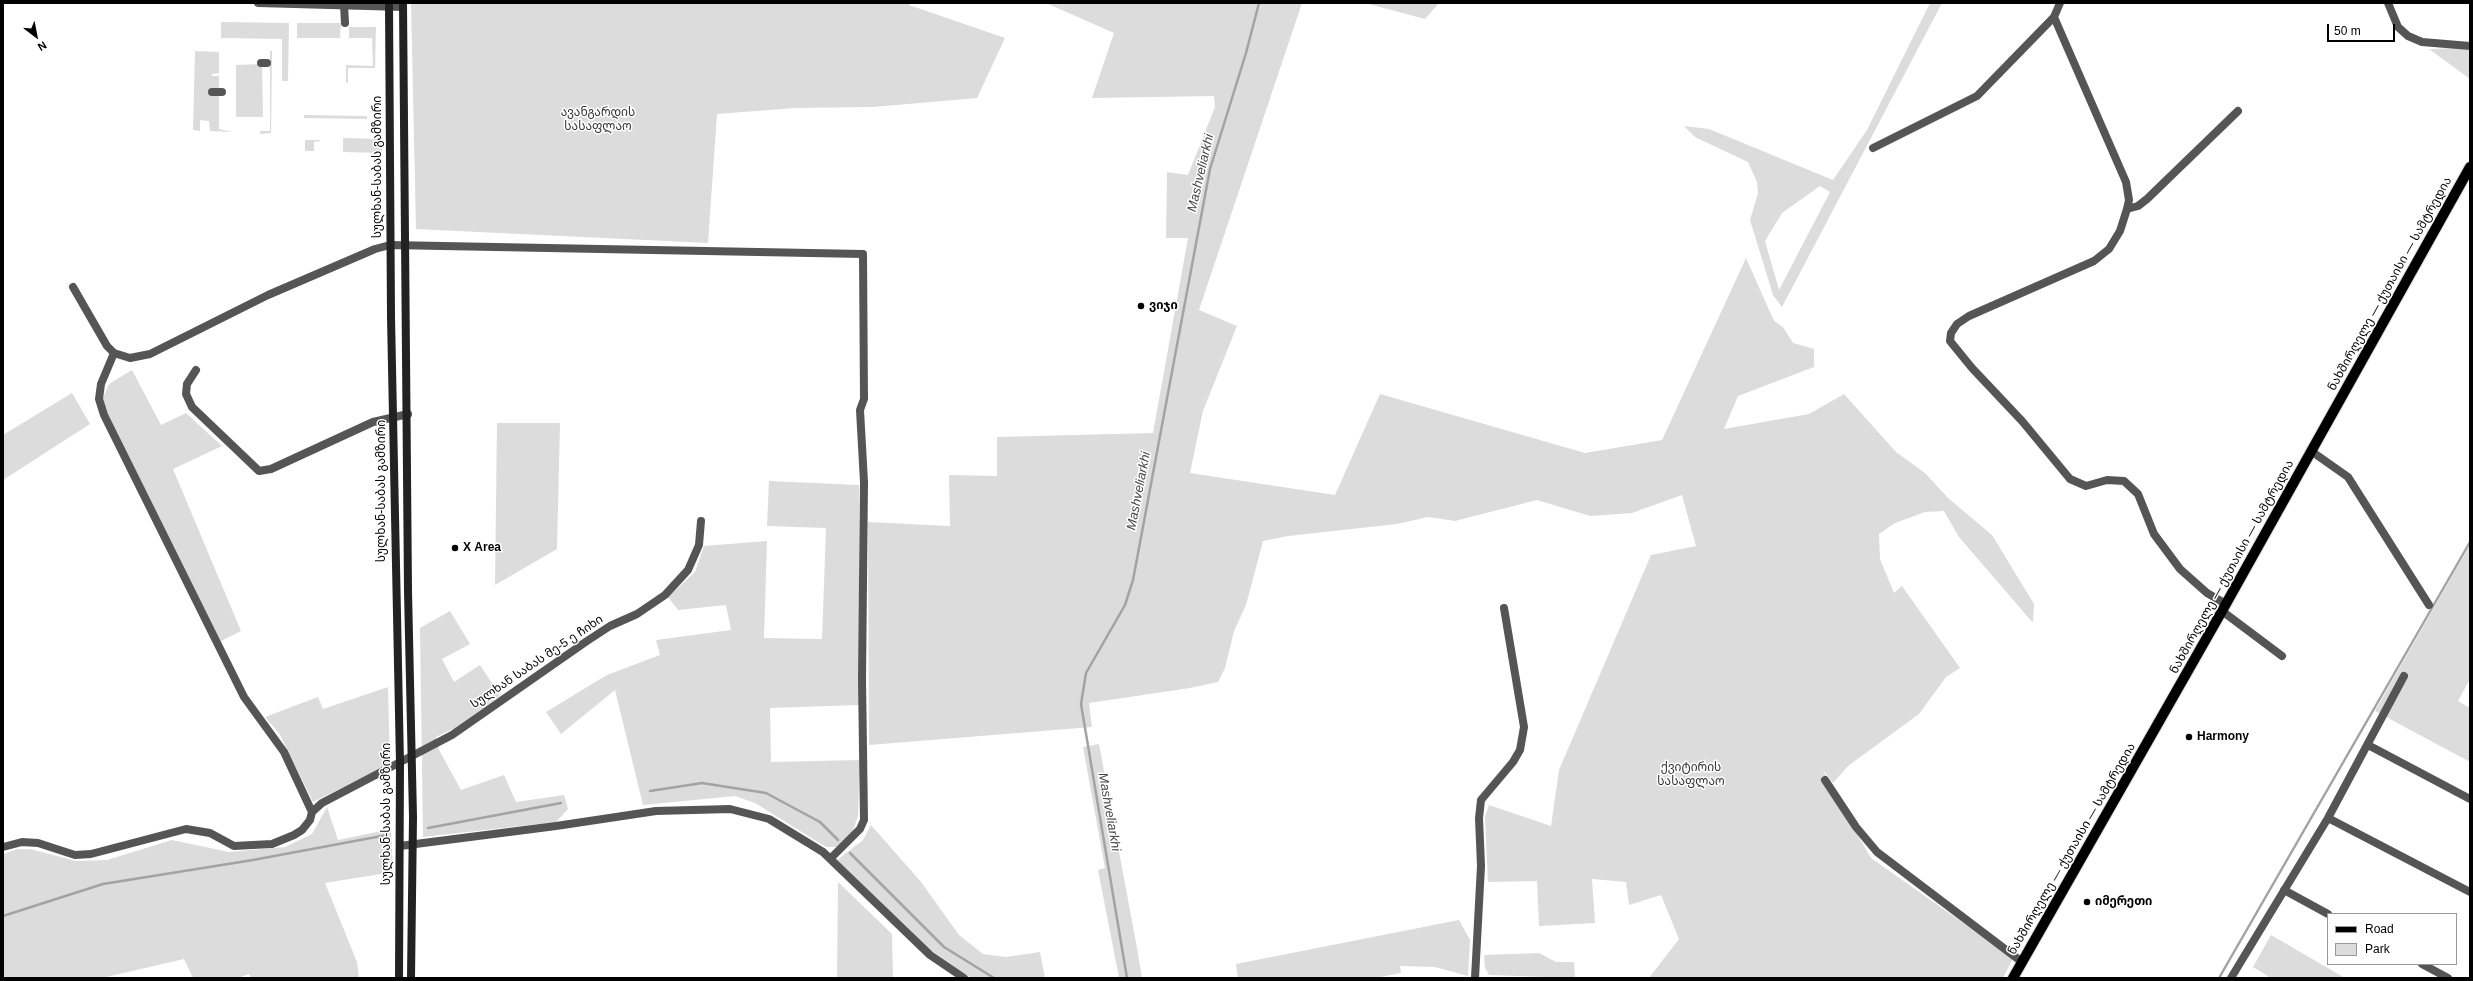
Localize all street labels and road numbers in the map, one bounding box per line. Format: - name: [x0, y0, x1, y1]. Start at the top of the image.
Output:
- street label: სულხან-საბას გამზირი: [371, 96, 385, 238]
- street label: ნახშირღელე — ქუთაისი — სამტრედია: [2325, 175, 2455, 393]
- street label: სულხან-საბას გამზირი: [375, 420, 389, 562]
- street label: ნახშირღელე — ქუთაისი — სამტრედია: [2167, 458, 2297, 676]
- street label: სულხან საბას მე-5 ე ჩიხი: [468, 612, 606, 712]
- street label: ნახშირღელე — ქუთაისი — სამტრედია: [2005, 741, 2139, 957]
- street label: სულხან-საბას გამზირი: [380, 743, 394, 885]

